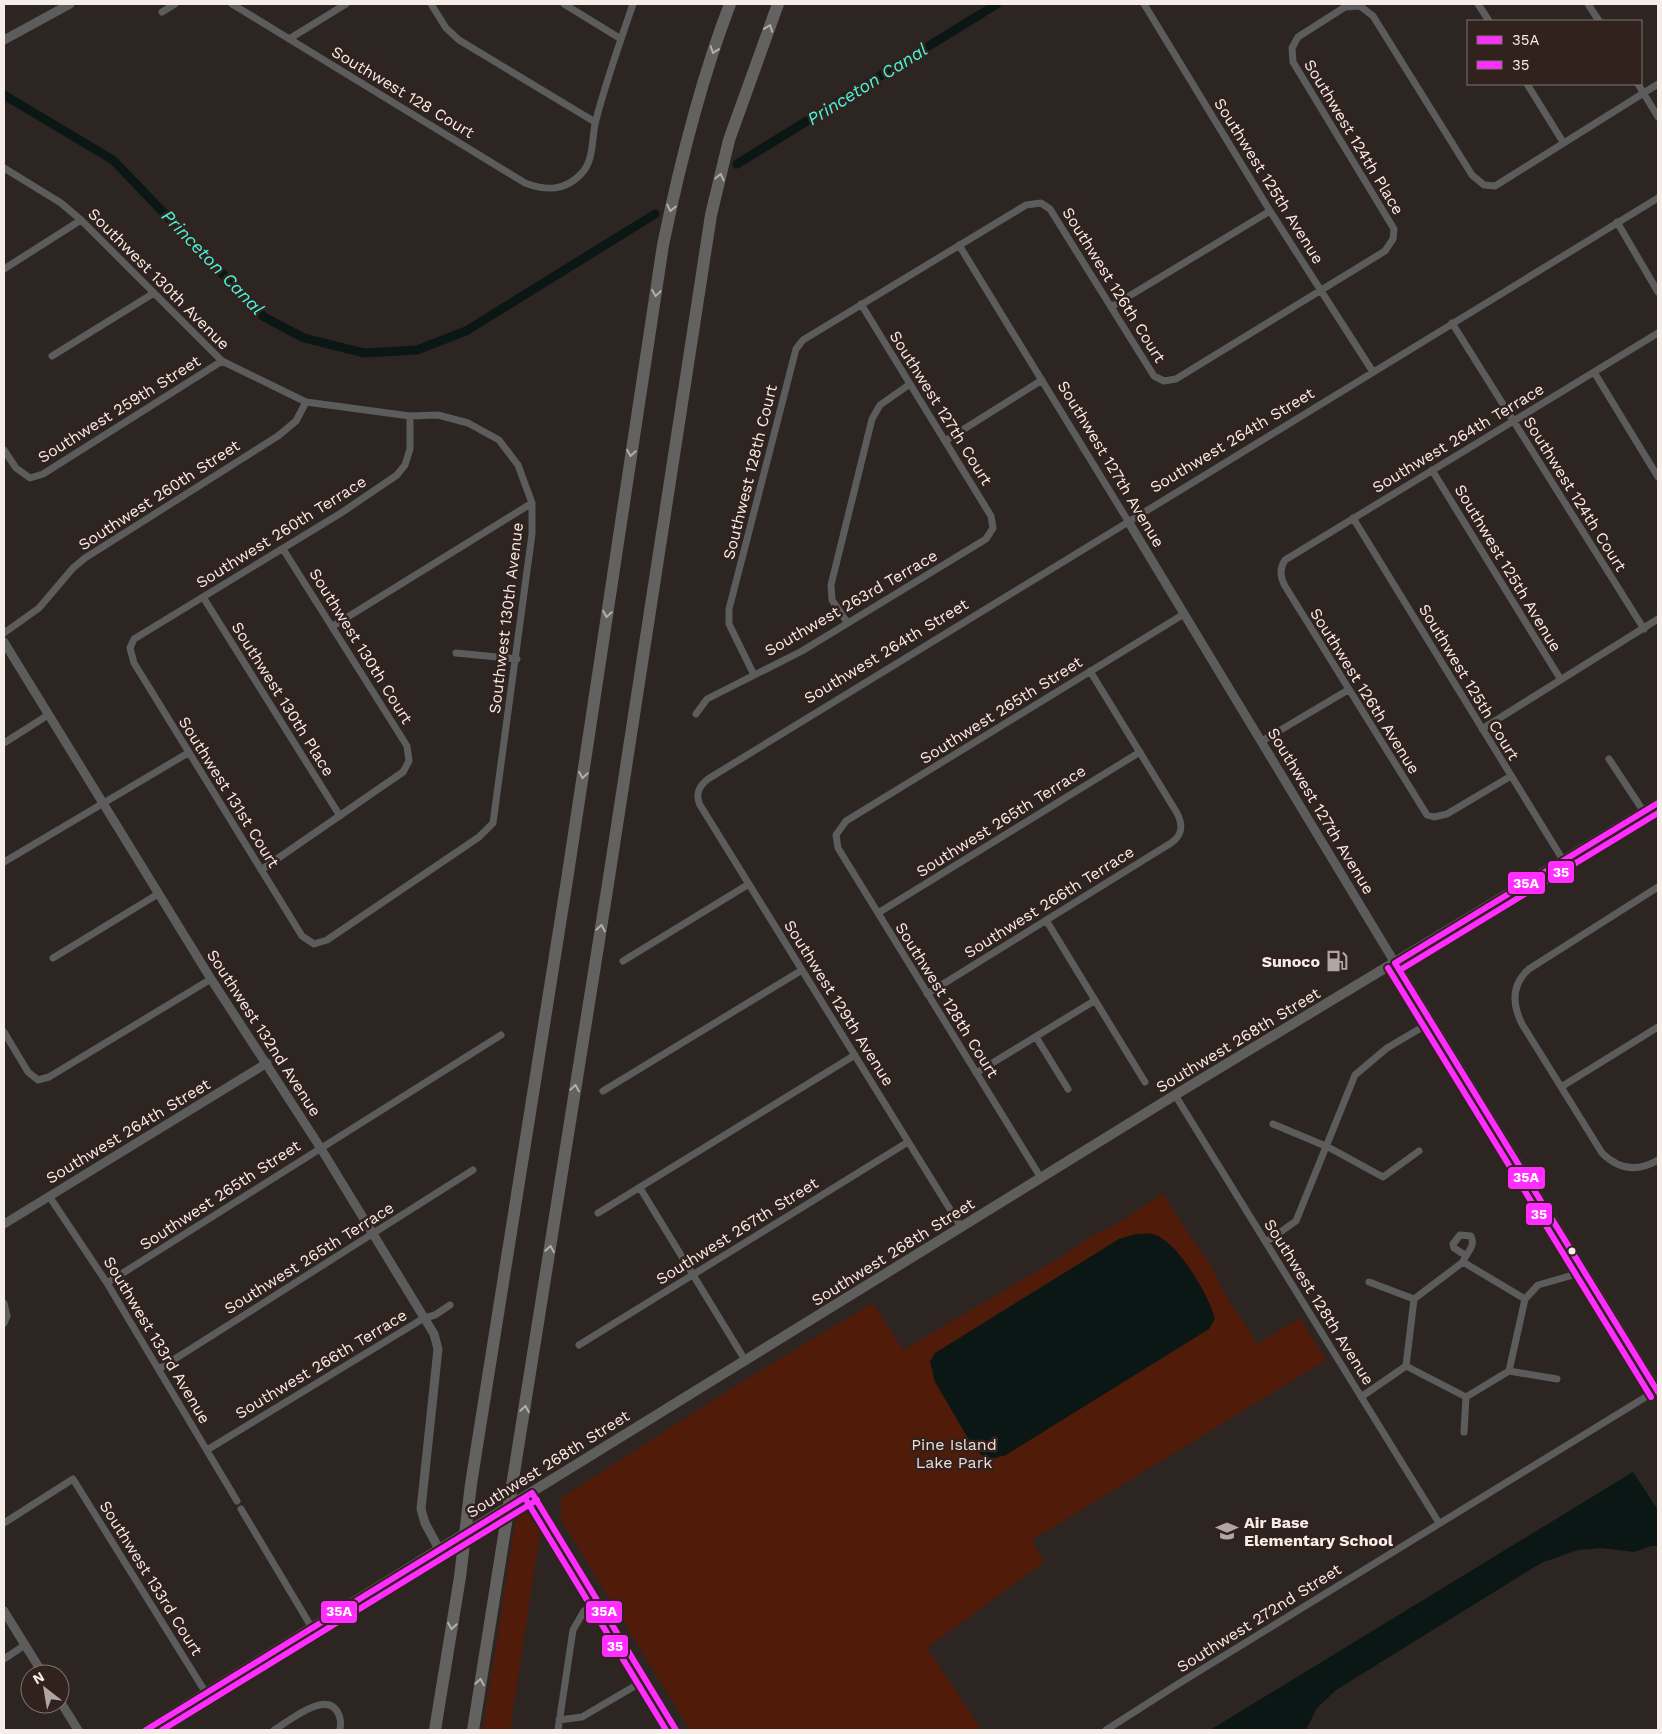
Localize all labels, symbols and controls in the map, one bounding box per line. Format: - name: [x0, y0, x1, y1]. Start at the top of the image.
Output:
- legend: [1467, 20, 1642, 85]
- one-way arrow: [763, 24, 773, 33]
- text: 35A: [1512, 31, 1539, 49]
- water label: Princeton Canal: [803, 39, 931, 129]
- street label: Southwest 128 Court: [328, 42, 478, 142]
- one-way arrow: [710, 45, 720, 53]
- street label: Southwest 124th Place: [1300, 56, 1408, 218]
- text: 35: [1512, 56, 1529, 74]
- street label: Southwest 125th Avenue: [1210, 95, 1328, 267]
- one-way arrow: [714, 173, 725, 182]
- one-way arrow: [666, 203, 677, 212]
- street label: Southwest 130th Avenue: [84, 204, 234, 354]
- street label: Southwest 126th Court: [1058, 204, 1170, 366]
- water label: Princeton Canal: [158, 205, 268, 319]
- one-way arrow: [651, 289, 662, 297]
- street label: Southwest 127th Court: [886, 327, 996, 489]
- street label: Southwest 259th Street: [34, 351, 204, 467]
- street label: Southwest 127th Avenue: [1054, 377, 1168, 551]
- street label: Southwest 264th Terrace: [1369, 379, 1547, 497]
- street label: Southwest 128th Court: [719, 382, 781, 561]
- street label: Southwest 264th Street: [1146, 383, 1318, 497]
- street label: Southwest 124th Court: [1520, 413, 1631, 575]
- street label: Southwest 260th Street: [75, 436, 243, 554]
- one-way arrow: [627, 449, 637, 458]
- street label: Southwest 260th Terrace: [192, 472, 370, 592]
- street label: Southwest 125th Avenue: [1450, 481, 1566, 655]
- street label: Southwest 130th Avenue: [485, 521, 527, 715]
- street label: Southwest 263rd Terrace: [761, 546, 941, 660]
- street label: Southwest 130th Court: [305, 565, 417, 727]
- street label: Southwest 264th Street: [800, 594, 972, 708]
- street label: Southwest 125th Court: [1415, 600, 1523, 764]
- street label: Southwest 126th Avenue: [1306, 604, 1424, 778]
- one-way arrow: [602, 610, 613, 618]
- street label: Southwest 130th Place: [228, 618, 338, 780]
- street label: Southwest 265th Street: [916, 652, 1086, 768]
- street label: Southwest 131st Court: [175, 713, 283, 871]
- street label: Southwest 127th Avenue: [1264, 724, 1378, 898]
- street label: Southwest 265th Terrace: [913, 761, 1089, 881]
- one-way arrow: [578, 770, 588, 779]
- street label: Southwest 266th Terrace: [961, 842, 1137, 962]
- line badge: 35: [1547, 860, 1575, 884]
- text: 35: [1553, 864, 1569, 880]
- line badge: 35A: [1507, 871, 1546, 895]
- text: 35A: [1513, 875, 1539, 891]
- street label: Southwest 129th Avenue: [780, 916, 898, 1090]
- street label: Southwest 128th Court: [891, 919, 1003, 1081]
- one-way arrow: [595, 923, 606, 931]
- street label: Southwest 132nd Avenue: [203, 946, 325, 1120]
- fuel station icon: Sunoco: [1324, 948, 1350, 974]
- place label: Sunoco: [1262, 952, 1320, 971]
- street label: Southwest 268th Street: [1152, 983, 1324, 1097]
- street label: Southwest 264th Street: [42, 1074, 214, 1188]
- one-way arrow: [570, 1084, 580, 1093]
- street label: Southwest 265th Street: [136, 1136, 304, 1254]
- line badge: 35A: [1507, 1166, 1546, 1190]
- text: 35A: [1513, 1169, 1539, 1185]
- street label: Southwest 267th Street: [653, 1173, 822, 1289]
- street label: Southwest 268th Street: [808, 1194, 978, 1310]
- street label: Southwest 265th Terrace: [221, 1198, 397, 1318]
- line badge: 35: [1525, 1202, 1553, 1226]
- text: 35: [1531, 1206, 1547, 1222]
- street label: Southwest 128th Avenue: [1260, 1215, 1378, 1389]
- one-way arrow: [544, 1244, 555, 1252]
- unlabelled marker: [1567, 1246, 1577, 1256]
- street label: Southwest 133rd Avenue: [100, 1253, 214, 1427]
- street label: Southwest 266th Terrace: [232, 1305, 410, 1423]
- one-way arrow: [519, 1405, 529, 1414]
- street label: Southwest 268th Street: [463, 1406, 633, 1522]
- park label: Pine Island Lake Park: [911, 1435, 997, 1472]
- street label: Southwest 133rd Court: [96, 1497, 207, 1659]
- place label: Air Base Elementary School: [1244, 1513, 1394, 1550]
- school or university icon: Air Base Elementary School: [1214, 1518, 1240, 1544]
- street label: Southwest 272nd Street: [1173, 1559, 1345, 1676]
- line badge: 35A: [320, 1600, 358, 1624]
- line badge: 35A: [585, 1600, 623, 1624]
- text: 35A: [326, 1603, 352, 1619]
- text: 35A: [591, 1603, 617, 1619]
- one-way arrow: [448, 1621, 458, 1630]
- line badge: 35: [601, 1634, 629, 1658]
- text: 35: [607, 1638, 623, 1654]
- north arrow: [20, 1664, 70, 1714]
- text: N: [30, 1668, 47, 1687]
- one-way arrow: [475, 1678, 485, 1686]

